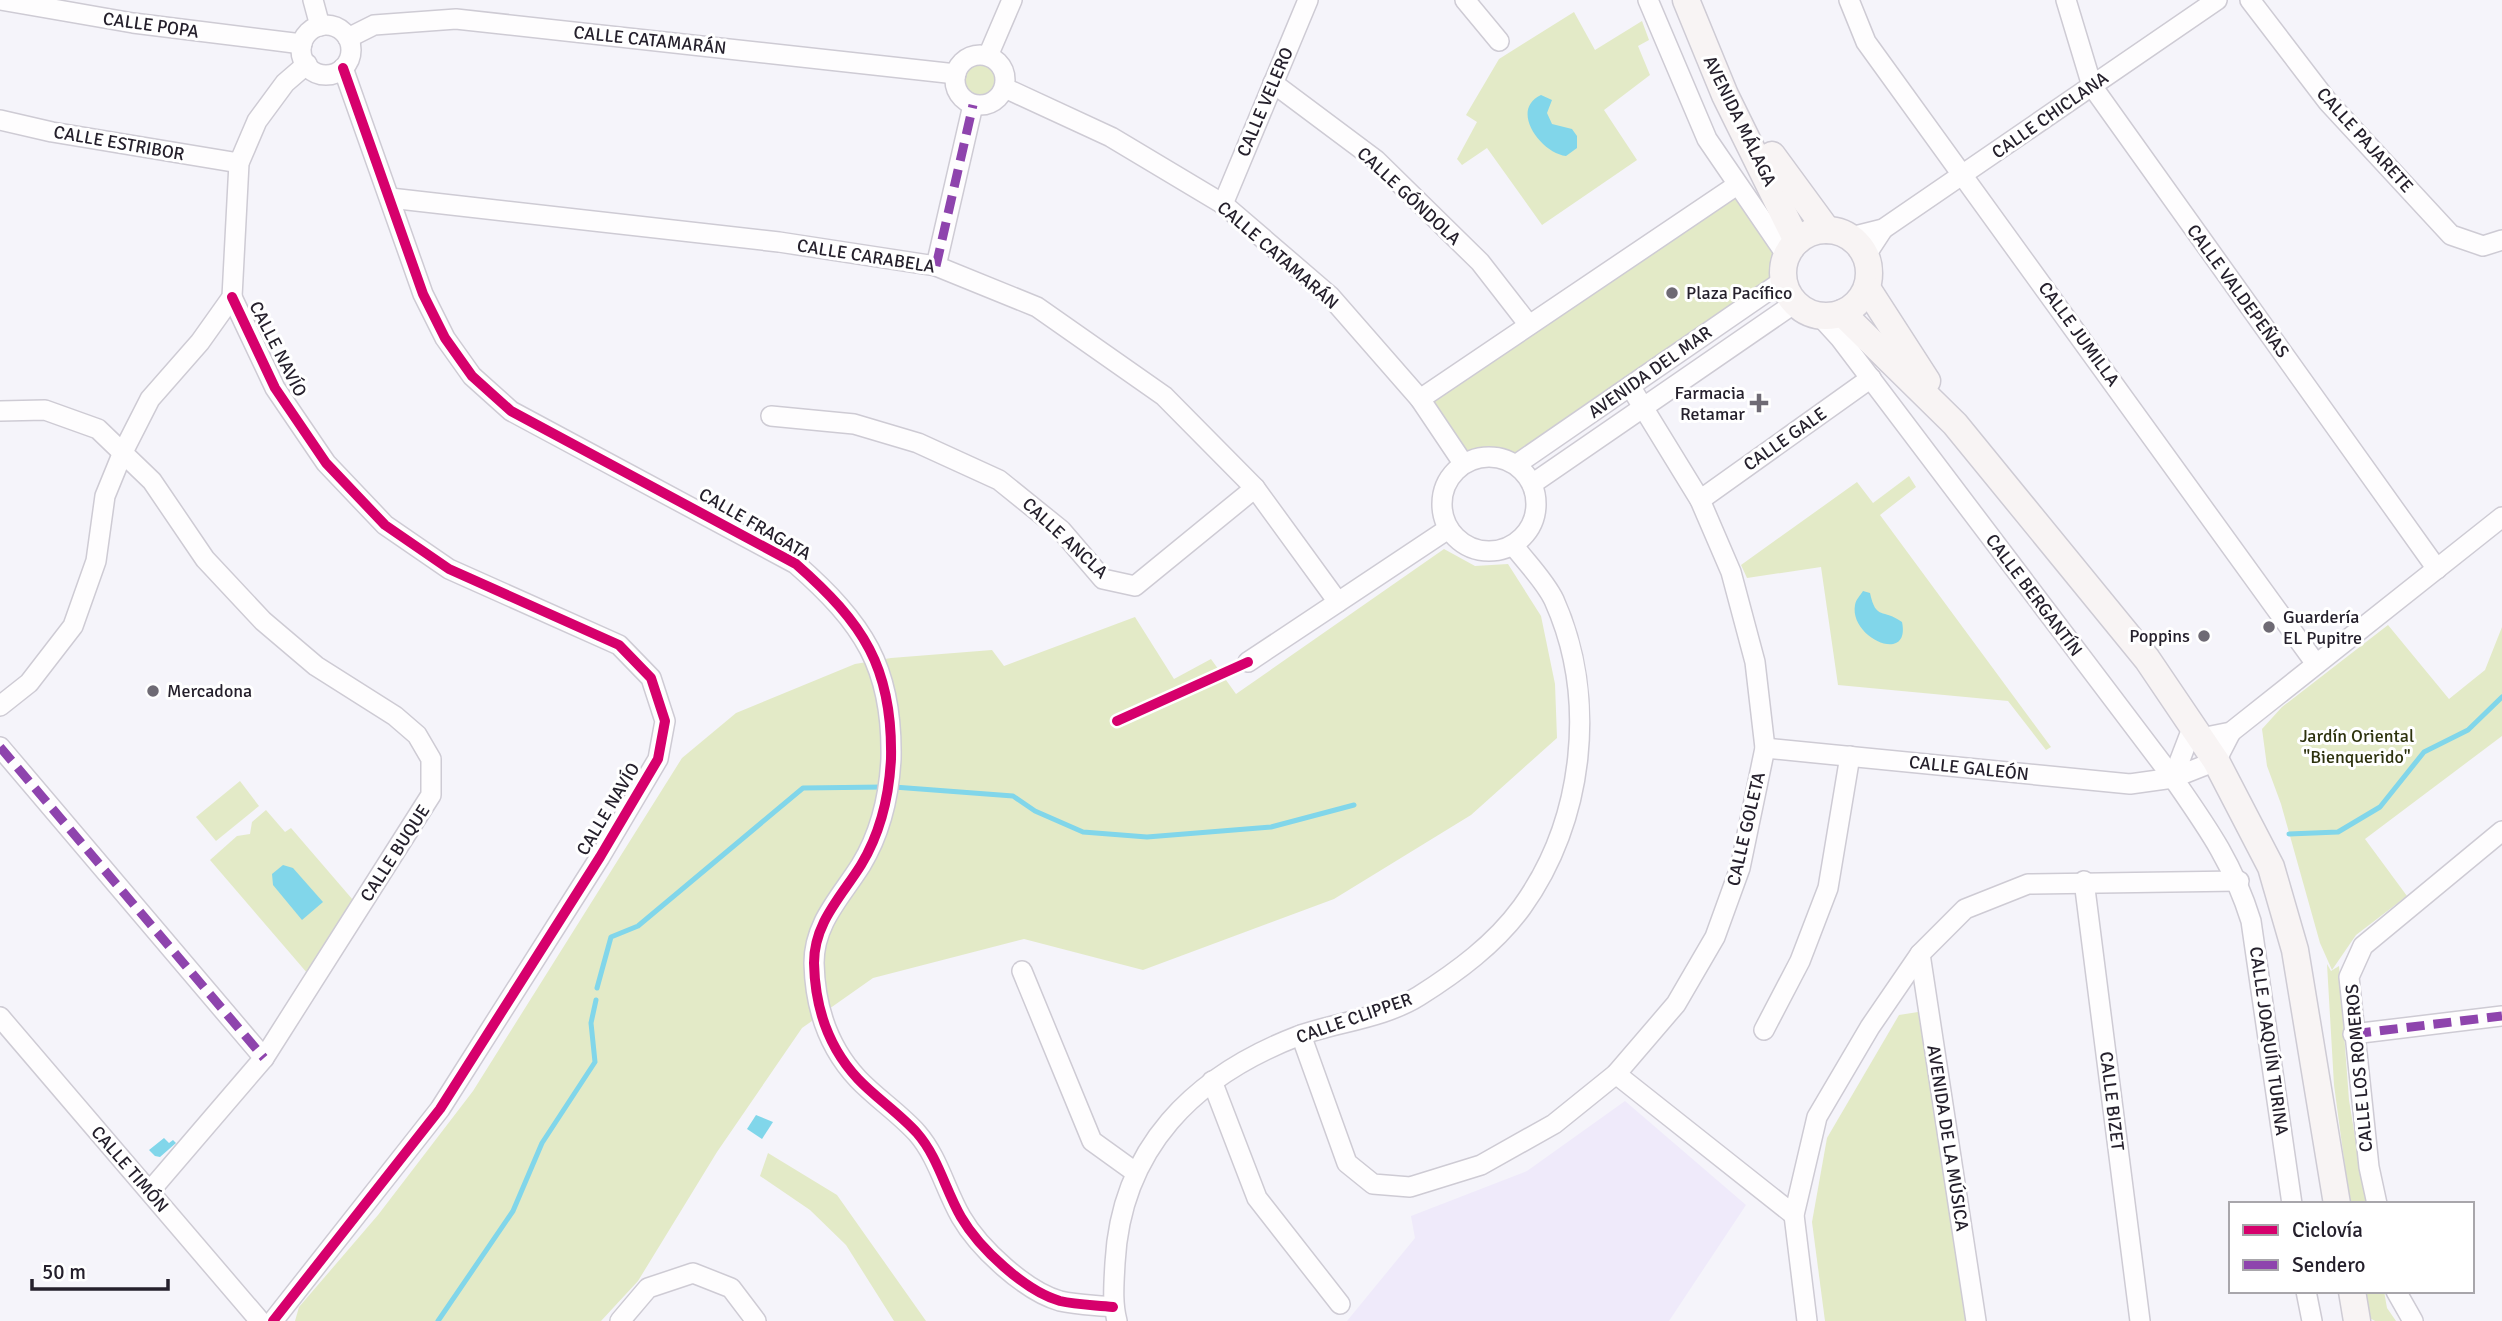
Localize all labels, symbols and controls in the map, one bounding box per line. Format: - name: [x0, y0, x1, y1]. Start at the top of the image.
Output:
- street label: CALLE POPA: [102, 7, 200, 43]
- street label: CALLE CATAMARÁN: [572, 21, 728, 59]
- street label: CALLE VELERO: [1232, 44, 1298, 160]
- street label: AVENIDA MÁLAGA: [1699, 52, 1781, 190]
- street label: CALLE CHICLANA: [1988, 67, 2112, 163]
- street label: CALLE PAJARETE: [2312, 83, 2418, 197]
- street label: CALLE ESTRIBOR: [52, 121, 186, 165]
- street label: CALLE GÓNDOLA: [1353, 142, 1465, 250]
- street label: CALLE CATAMARÁN: [1213, 196, 1343, 314]
- street label: CALLE VALDEPEÑAS: [2182, 220, 2294, 362]
- street label: CALLE CARABELA: [795, 234, 937, 278]
- street label: CALLE JUMILLA: [2034, 277, 2124, 391]
- place label: Plaza Pacífico: [1686, 282, 1792, 304]
- marker: Plaza Pacífico: [1664, 285, 1680, 301]
- street label: CALLE NAVÍO: [245, 298, 311, 400]
- street label: AVENIDA DEL MAR: [1584, 321, 1716, 423]
- place label: Farmacia Retamar: [1674, 382, 1745, 425]
- marker: Farmacia Retamar: [1751, 395, 1767, 411]
- street label: CALLE GALE: [1739, 402, 1831, 476]
- street label: CALLE FRAGATA: [695, 483, 815, 565]
- street label: CALLE ANCLA: [1018, 493, 1112, 583]
- street label: CALLE BERGANTÍN: [1981, 530, 2087, 660]
- place label: Guardería EL Pupitre: [2283, 606, 2362, 649]
- marker: Guardería EL Pupitre: [2261, 619, 2277, 635]
- place label: Poppins: [2129, 625, 2190, 647]
- marker: Poppins: [2196, 628, 2212, 644]
- place label: Mercadona: [167, 680, 252, 702]
- marker: Mercadona: [145, 683, 161, 699]
- park label: Jardín Oriental "Bienquerido": [2300, 725, 2414, 768]
- street label: CALLE GALEÓN: [1908, 751, 2030, 785]
- street label: CALLE NAVÍO: [572, 759, 644, 859]
- street label: CALLE GOLETA: [1722, 770, 1770, 888]
- street label: CALLE BUQUE: [355, 800, 435, 906]
- street label: CALLE JOAQUÍN TURINA: [2245, 945, 2293, 1137]
- street label: CALLE LOS ROMEROS: [2341, 983, 2377, 1153]
- street label: CALLE CLIPPER: [1293, 988, 1415, 1048]
- street label: AVENIDA DE LA MÚSICA: [1922, 1043, 1974, 1233]
- street label: CALLE BIZET: [2095, 1050, 2129, 1152]
- street label: CALLE TIMÓN: [87, 1121, 173, 1217]
- legend: [2229, 1202, 2474, 1293]
- text: Ciclovía: [2292, 1217, 2363, 1243]
- scale bar: [32, 1248, 168, 1292]
- text: Sendero: [2292, 1252, 2366, 1278]
- text: 50 m: [42, 1259, 86, 1285]

